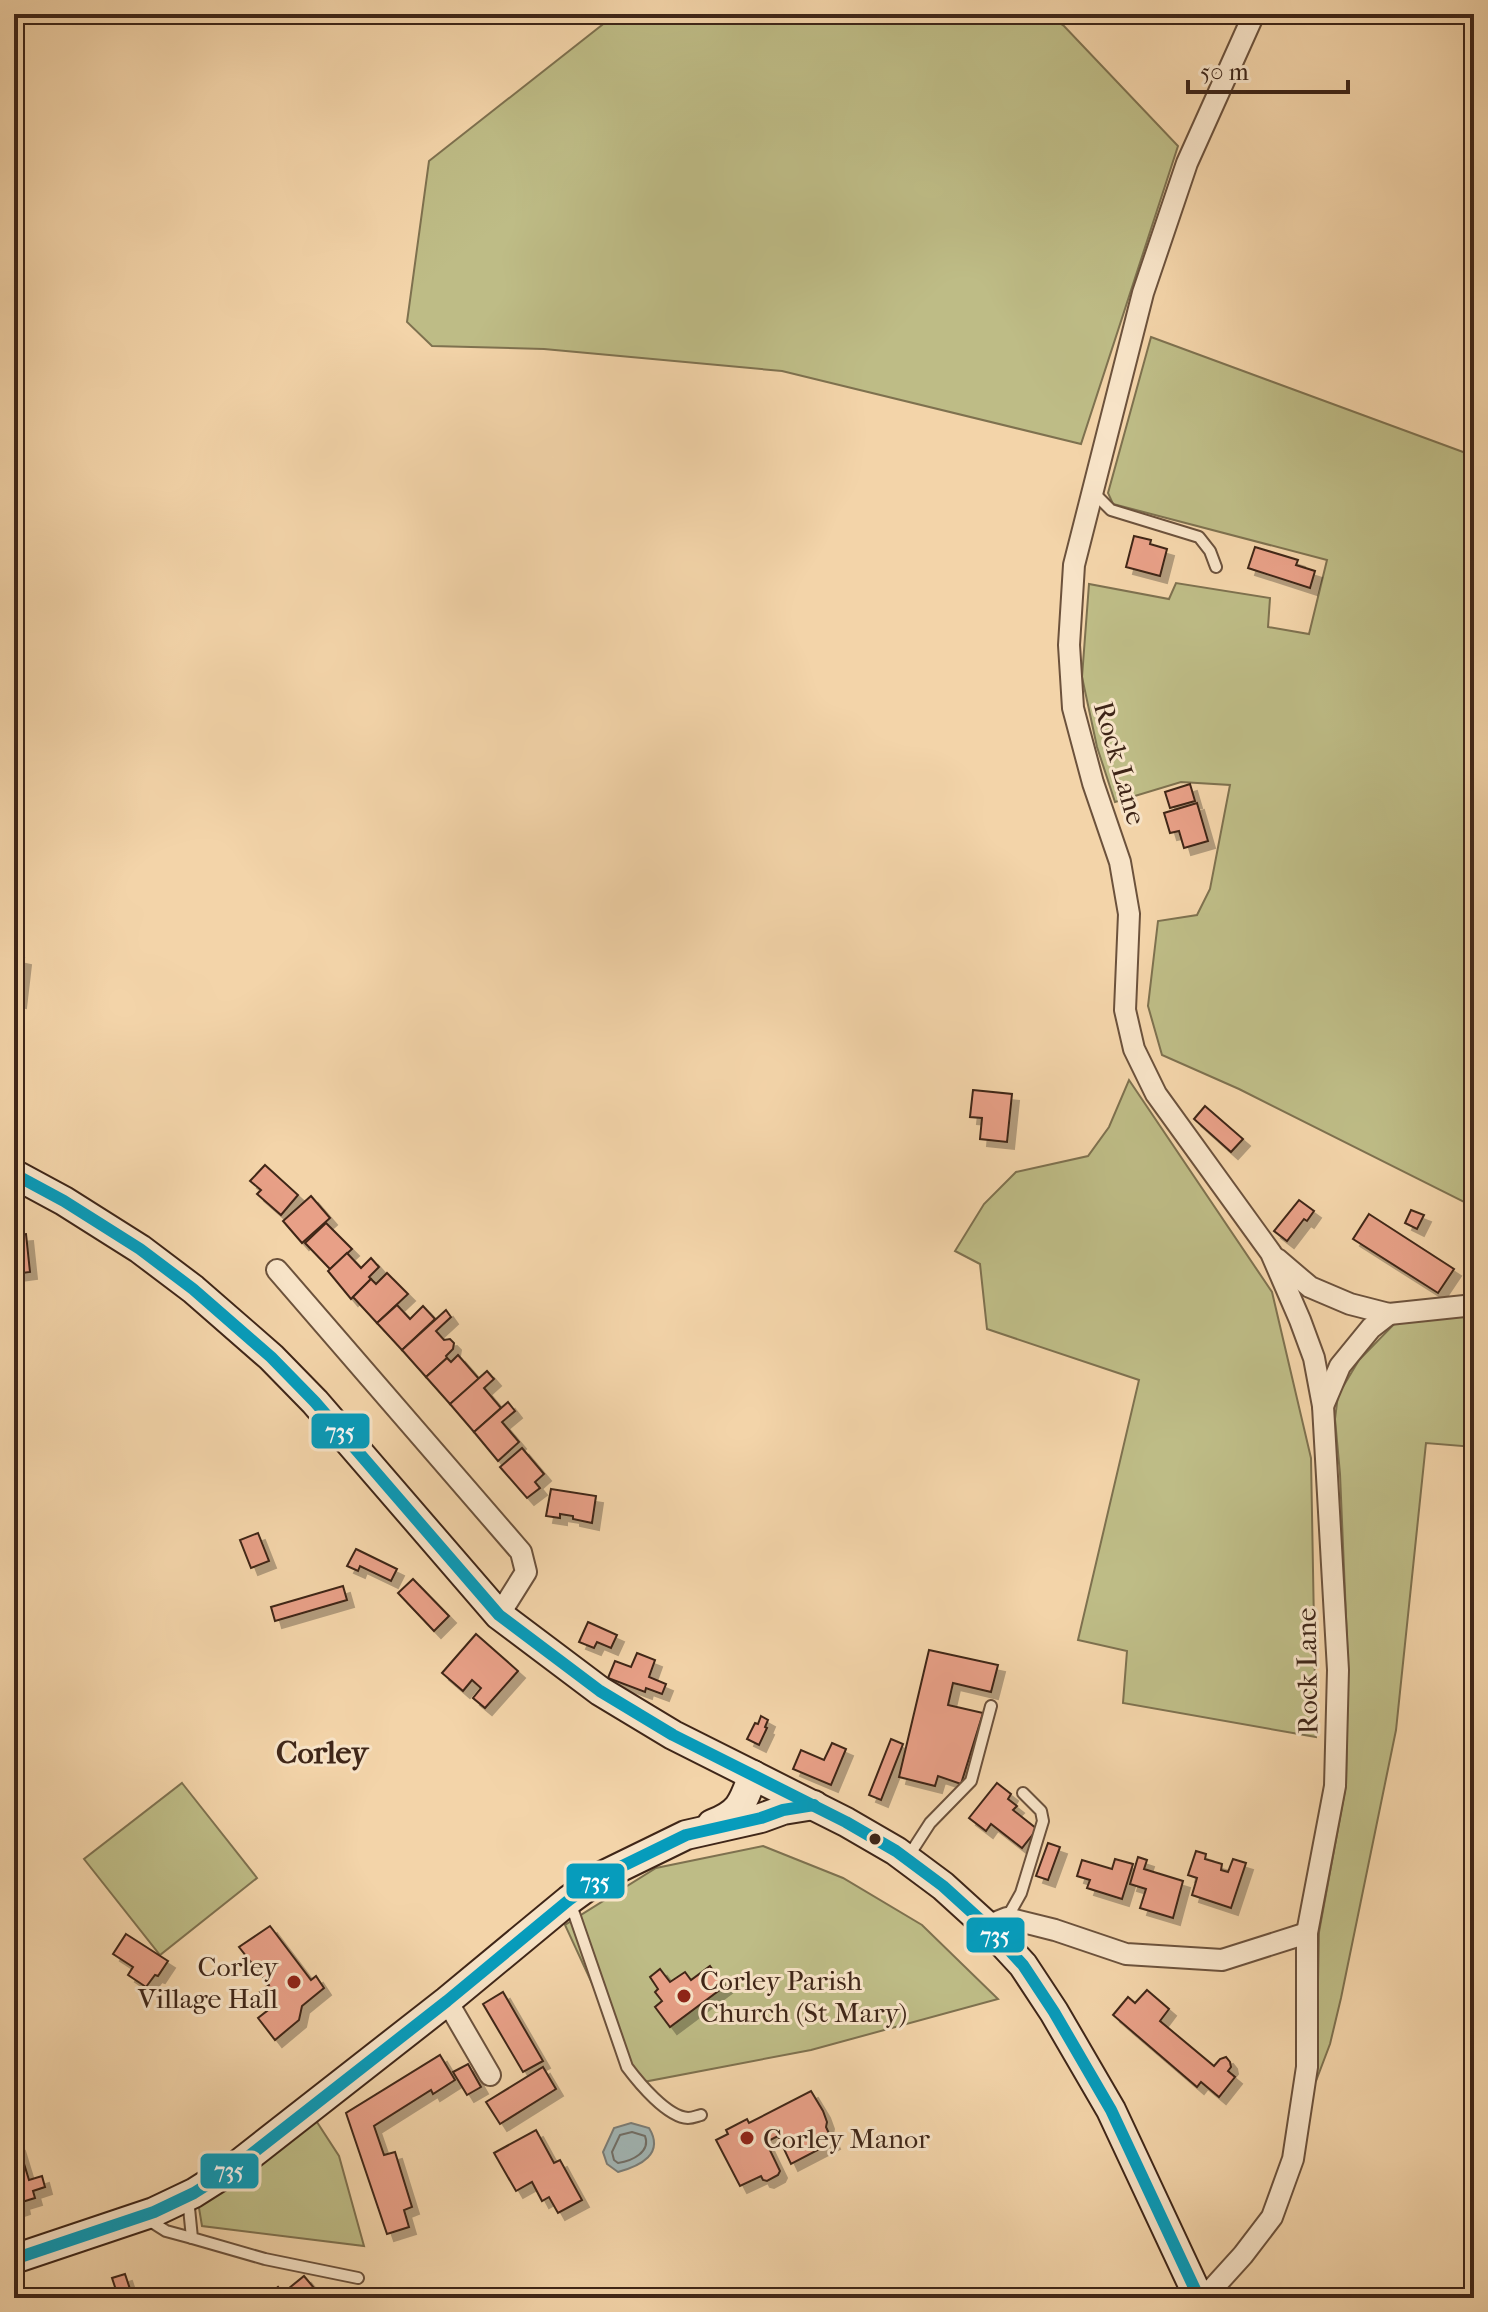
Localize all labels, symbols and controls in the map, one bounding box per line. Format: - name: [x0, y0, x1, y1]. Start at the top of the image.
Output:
- scale bar: [1188, 44, 1348, 94]
- text: 50 m: [1200, 58, 1249, 86]
- street label: Rock Lane: [1087, 698, 1153, 829]
- line badge: 735: [310, 1412, 371, 1450]
- text: 735: [324, 1419, 355, 1445]
- street label: Rock Lane: [1289, 1607, 1325, 1735]
- district label: Corley: [276, 1734, 370, 1771]
- unlabelled marker: [867, 1831, 883, 1847]
- line badge: 735: [565, 1862, 626, 1900]
- text: 735: [579, 1869, 610, 1895]
- line badge: 735: [965, 1916, 1026, 1954]
- text: 735: [979, 1923, 1010, 1949]
- place label: Corley Village Hall: [137, 1950, 279, 2015]
- place label: Corley Parish Church (St Mary): [700, 1964, 907, 2029]
- marker: Corley Village Hall: [285, 1973, 303, 1991]
- marker: Corley Parish Church (St Mary): [675, 1987, 693, 2005]
- place label: Corley Manor: [763, 2122, 930, 2155]
- marker: Corley Manor: [738, 2129, 756, 2147]
- line badge: 735: [199, 2152, 260, 2190]
- text: 735: [213, 2158, 244, 2184]

